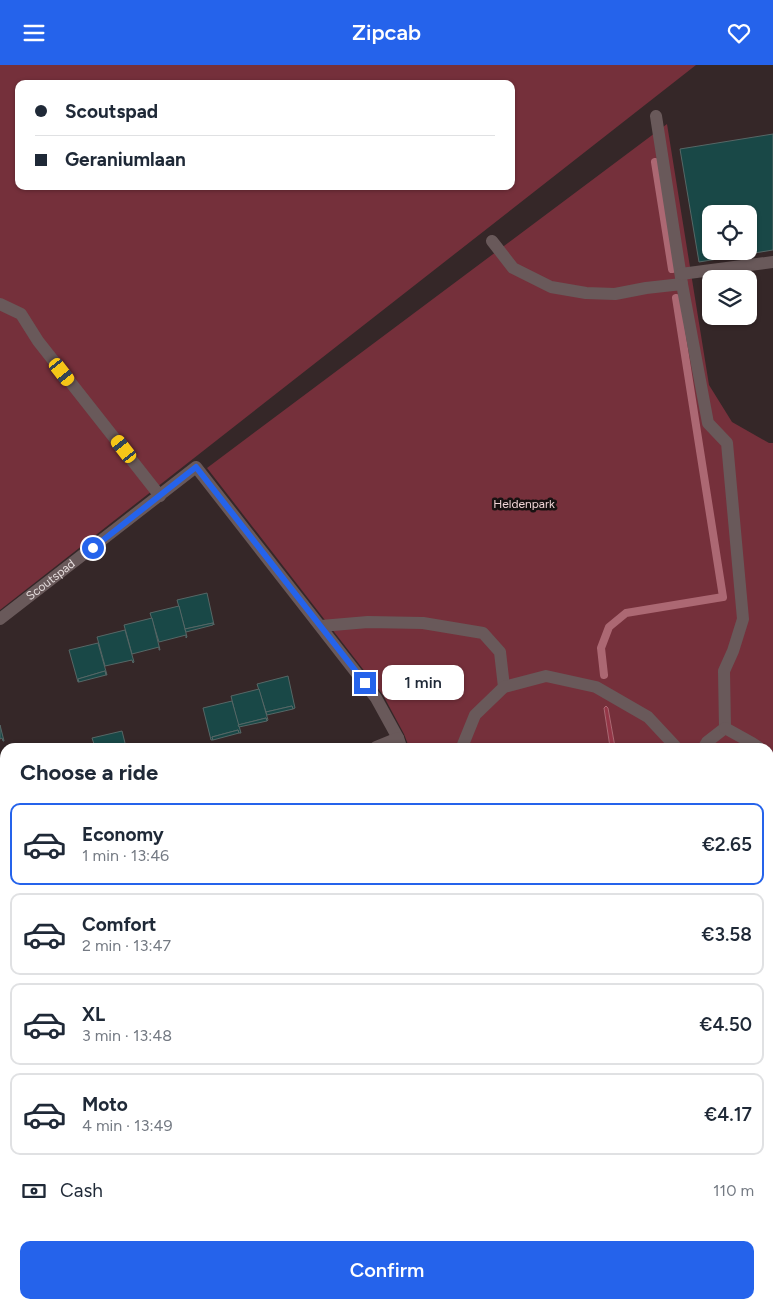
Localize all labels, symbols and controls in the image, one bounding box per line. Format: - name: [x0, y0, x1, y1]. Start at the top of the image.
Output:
- icon: menu: [20, 19, 48, 47]
- text: Zipcab: [352, 19, 421, 46]
- icon: heart: [725, 19, 753, 47]
- text: Scoutspad: [65, 100, 158, 123]
- text: Geraniumlaan: [65, 148, 186, 171]
- map controls: [702, 205, 757, 325]
- button: locate: [702, 205, 757, 260]
- button: layers: [702, 270, 757, 325]
- car: [46, 356, 77, 388]
- car: [108, 433, 139, 465]
- park label: Heldenpark: [493, 497, 555, 511]
- route start: [82, 537, 104, 559]
- street label: Scoutspad: [23, 556, 78, 603]
- callout: 1 min: [382, 665, 465, 701]
- route end: [354, 672, 376, 694]
- text: 1 min: [404, 673, 442, 692]
- text: Choose a ride: [20, 759, 158, 786]
- icon: car: [22, 822, 67, 867]
- text: Economy: [82, 823, 164, 846]
- text: €2.65: [702, 833, 752, 856]
- text: 1 min · 13:46: [82, 846, 169, 865]
- icon: car: [22, 912, 67, 957]
- text: Comfort: [82, 913, 157, 936]
- text: €3.58: [702, 923, 752, 946]
- text: 2 min · 13:47: [82, 936, 171, 955]
- icon: car: [22, 1002, 67, 1047]
- text: XL: [82, 1003, 105, 1026]
- text: €4.50: [699, 1013, 752, 1036]
- text: 3 min · 13:48: [82, 1026, 172, 1045]
- icon: car: [22, 1092, 67, 1137]
- text: Moto: [82, 1093, 128, 1116]
- text: €4.17: [704, 1103, 752, 1126]
- text: 4 min · 13:49: [82, 1116, 172, 1135]
- icon: cash: [20, 1177, 48, 1205]
- text: Cash: [60, 1179, 103, 1202]
- text: 110 m: [713, 1181, 754, 1200]
- button: Confirm: [20, 1241, 754, 1299]

